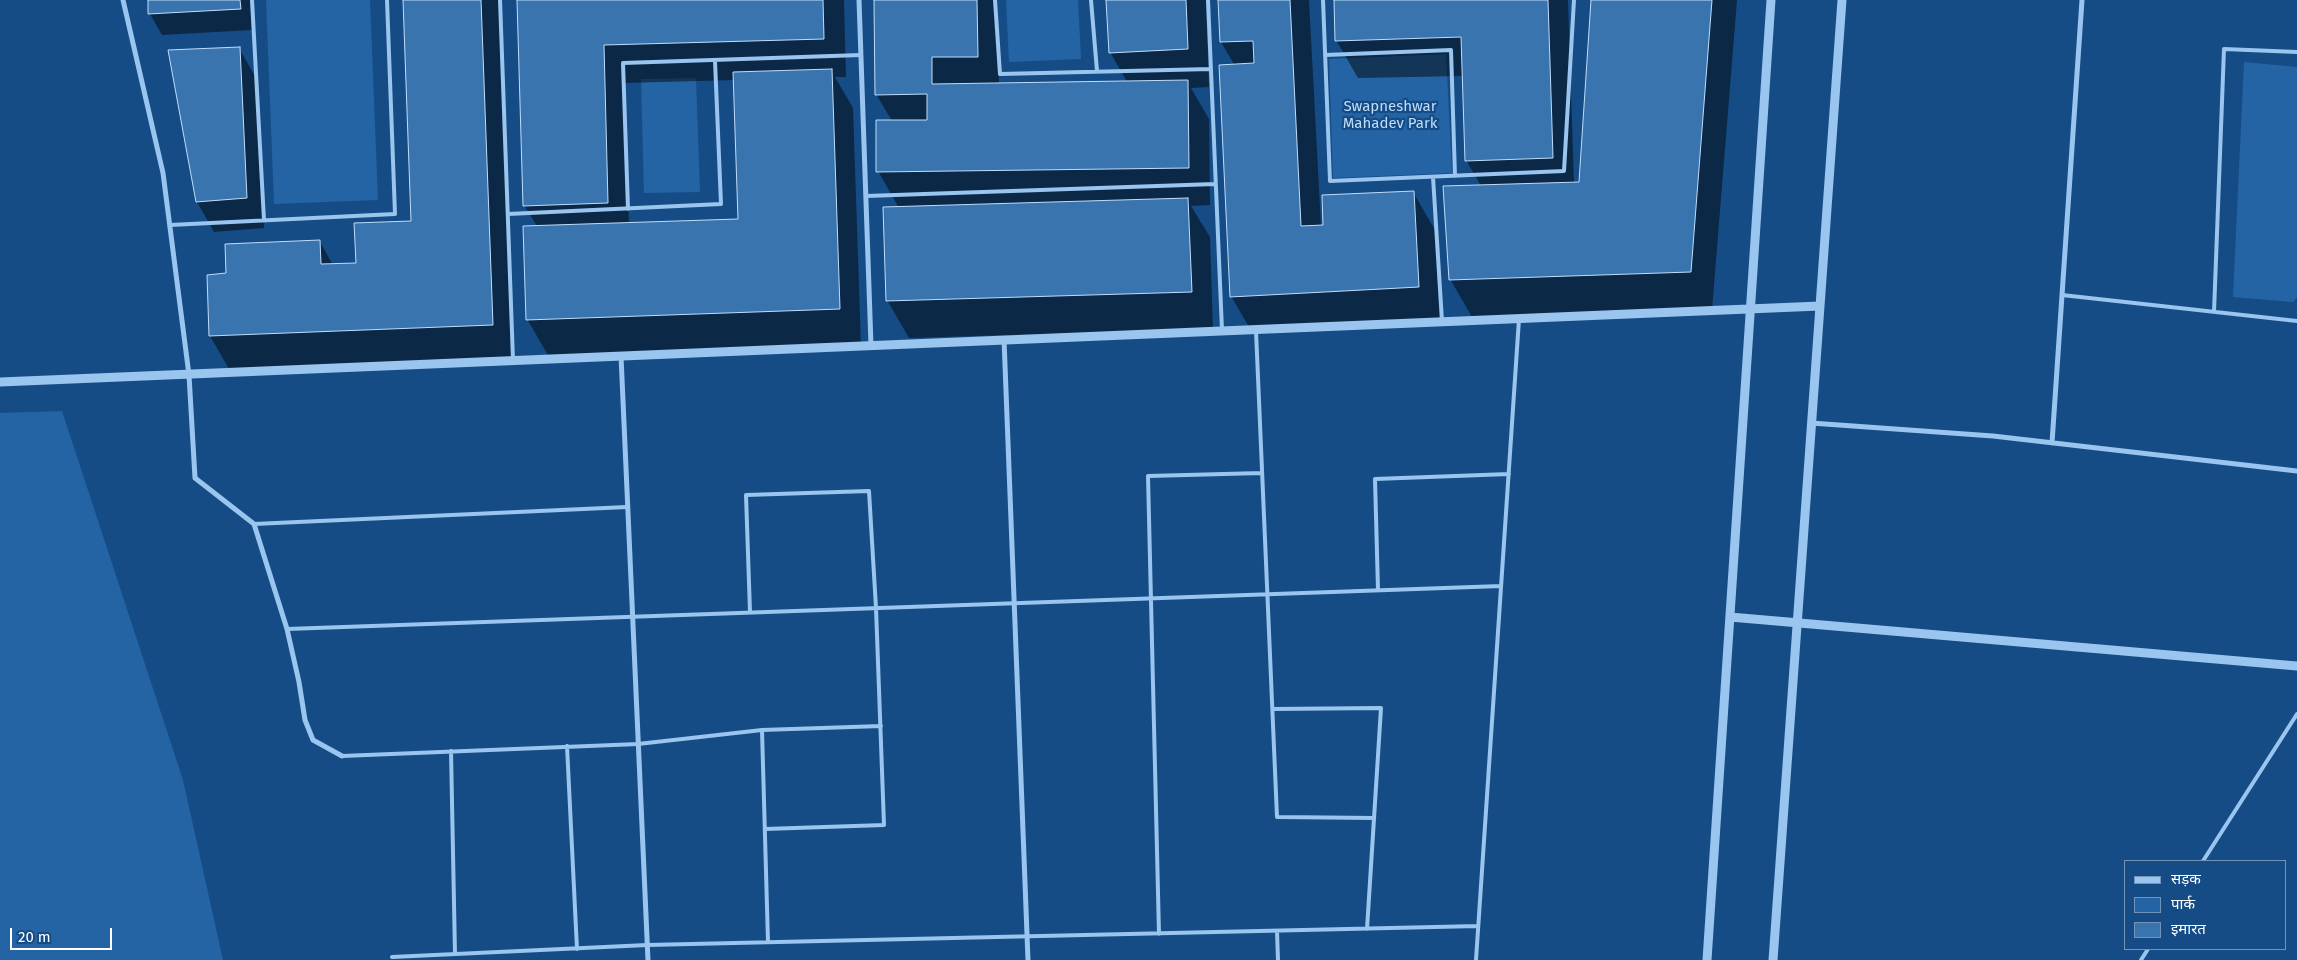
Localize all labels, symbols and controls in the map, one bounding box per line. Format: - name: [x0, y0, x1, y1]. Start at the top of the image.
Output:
- park label: Swapneshwar Mahadev Park: [1343, 98, 1437, 133]
- legend: [2124, 860, 2287, 950]
- text: सड़क: [2171, 870, 2201, 888]
- text: पार्क: [2171, 895, 2195, 913]
- scale bar: [12, 918, 115, 950]
- text: इमारत: [2171, 920, 2206, 938]
- text: 20 m: [18, 928, 51, 946]

